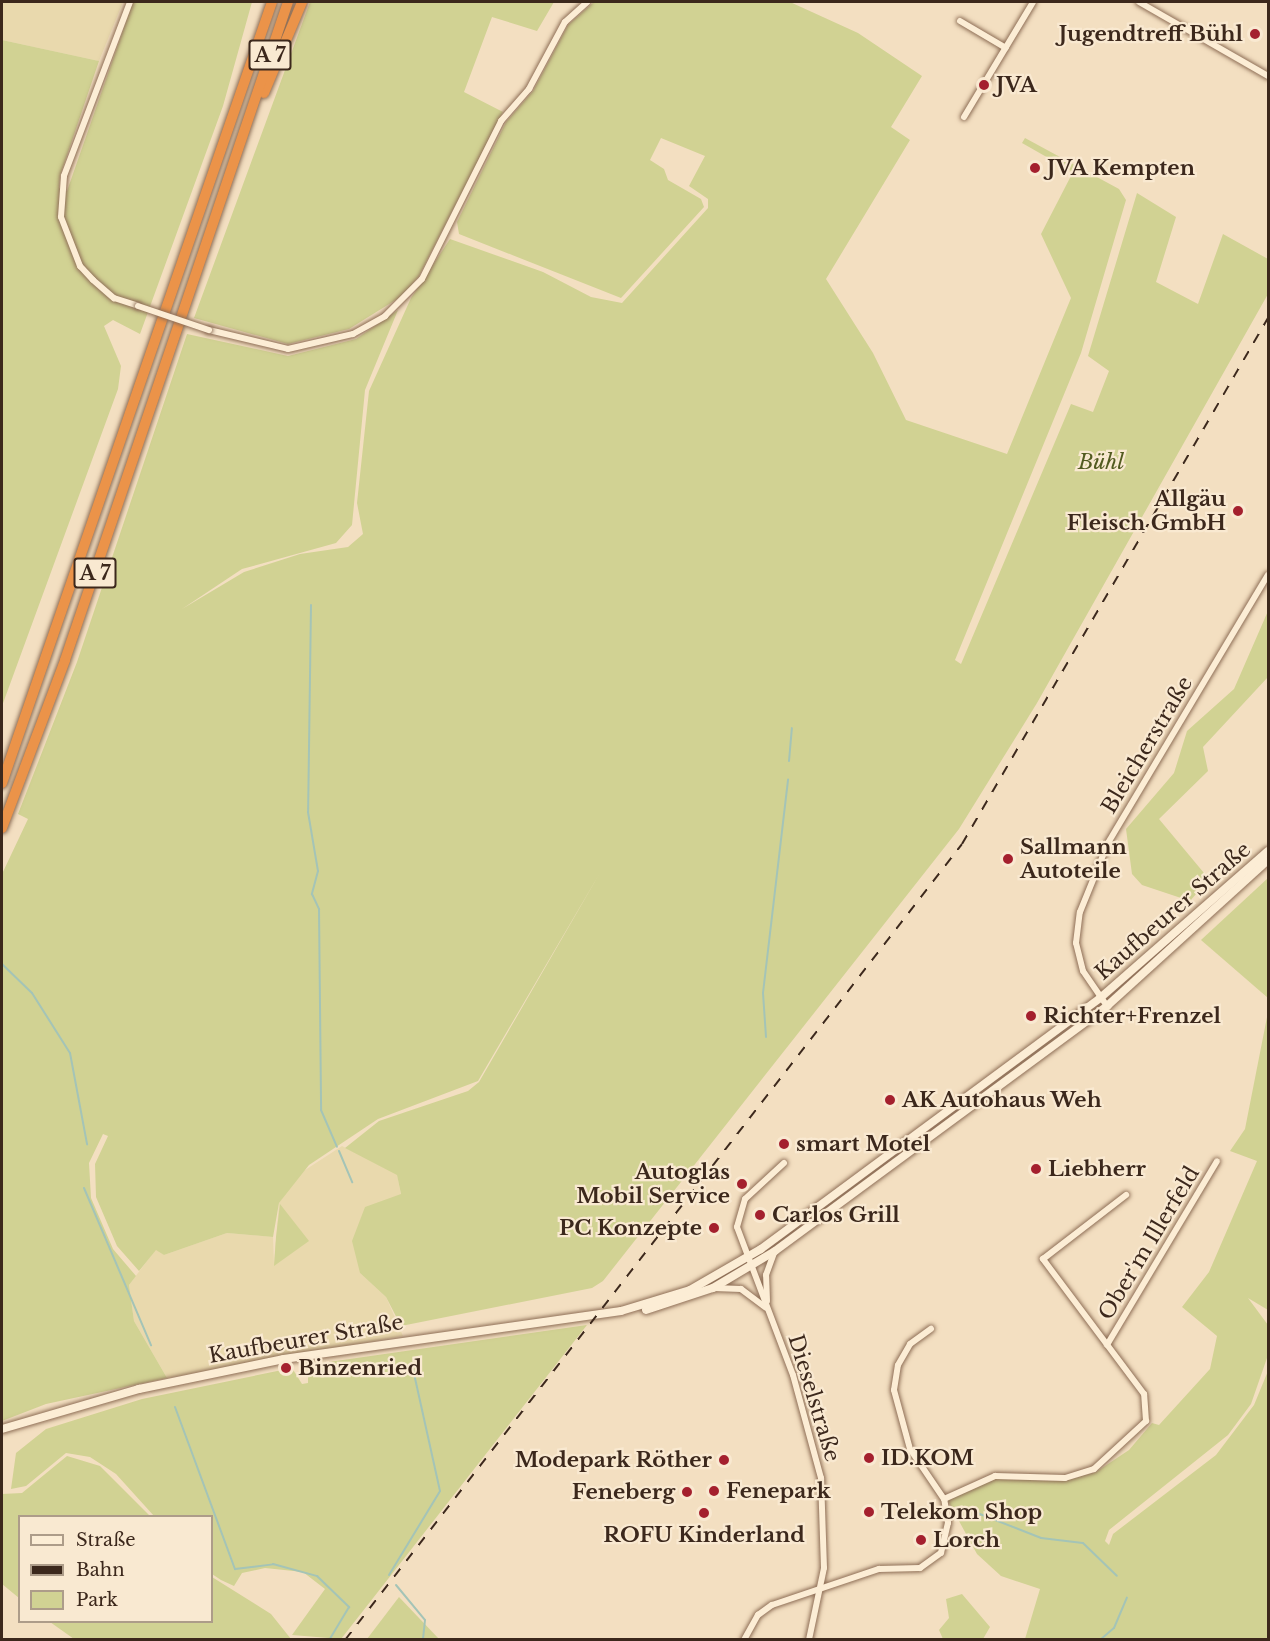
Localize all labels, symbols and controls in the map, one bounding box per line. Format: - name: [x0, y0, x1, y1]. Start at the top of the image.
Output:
- place label: Jugendtreff Bühl: [1059, 21, 1243, 47]
- marker: Jugendtreff Bühl: [1248, 27, 1262, 41]
- road number: A 7: [248, 38, 292, 72]
- place label: JVA: [996, 72, 1037, 98]
- marker: JVA: [977, 78, 991, 92]
- place label: JVA Kempten: [1047, 155, 1196, 181]
- marker: JVA Kempten: [1028, 161, 1042, 175]
- park label: Bühl: [1078, 449, 1124, 475]
- place label: Allgäu Fleisch GmbH: [1067, 486, 1226, 536]
- marker: Allgäu Fleisch GmbH: [1231, 504, 1245, 518]
- road number: A 7: [72, 556, 118, 590]
- street label: Bleicherstraße: [1096, 672, 1198, 818]
- place label: Sallmann Autoteile: [1020, 834, 1127, 884]
- street label: Kaufbeurer Straße: [1090, 837, 1256, 985]
- marker: Sallmann Autoteile: [1001, 852, 1015, 866]
- place label: Richter+Frenzel: [1043, 1003, 1221, 1029]
- marker: Richter+Frenzel: [1024, 1009, 1038, 1023]
- place label: AK Autohaus Weh: [902, 1087, 1104, 1113]
- marker: AK Autohaus Weh: [883, 1093, 897, 1107]
- place label: smart Motel: [796, 1131, 930, 1157]
- marker: smart Motel: [777, 1137, 791, 1151]
- place label: Liebherr: [1048, 1156, 1146, 1182]
- place label: Autoglas Mobil Service: [576, 1159, 730, 1209]
- marker: Liebherr: [1029, 1162, 1043, 1176]
- street label: Ober'm Illerfeld: [1093, 1162, 1205, 1324]
- marker: Autoglas Mobil Service: [735, 1177, 749, 1191]
- place label: Carlos Grill: [772, 1202, 900, 1228]
- marker: Carlos Grill: [753, 1208, 767, 1222]
- place label: PC Konzepte: [559, 1215, 702, 1241]
- marker: PC Konzepte: [707, 1221, 721, 1235]
- street label: Kaufbeurer Straße: [206, 1309, 406, 1369]
- street label: Dieselstraße: [783, 1331, 845, 1465]
- place label: Binzenried: [298, 1355, 422, 1381]
- marker: Binzenried: [279, 1361, 293, 1375]
- place label: ID.KOM: [881, 1445, 974, 1471]
- place label: Modepark Röther: [514, 1447, 712, 1473]
- marker: ID.KOM: [862, 1451, 876, 1465]
- marker: Modepark Röther: [717, 1453, 731, 1467]
- place label: Fenepark: [726, 1478, 831, 1504]
- place label: Feneberg: [572, 1479, 675, 1505]
- marker: Fenepark: [707, 1484, 721, 1498]
- marker: Feneberg: [680, 1485, 694, 1499]
- place label: Telekom Shop: [881, 1499, 1042, 1525]
- marker: Telekom Shop: [862, 1505, 876, 1519]
- marker: ROFU Kinderland: [697, 1506, 711, 1520]
- legend: [18, 1515, 213, 1623]
- place label: ROFU Kinderland: [603, 1522, 805, 1548]
- place label: Lorch: [933, 1527, 1000, 1553]
- text: Straße: [76, 1529, 136, 1551]
- marker: Lorch: [914, 1533, 928, 1547]
- text: Bahn: [76, 1559, 125, 1581]
- text: Park: [76, 1589, 118, 1611]

